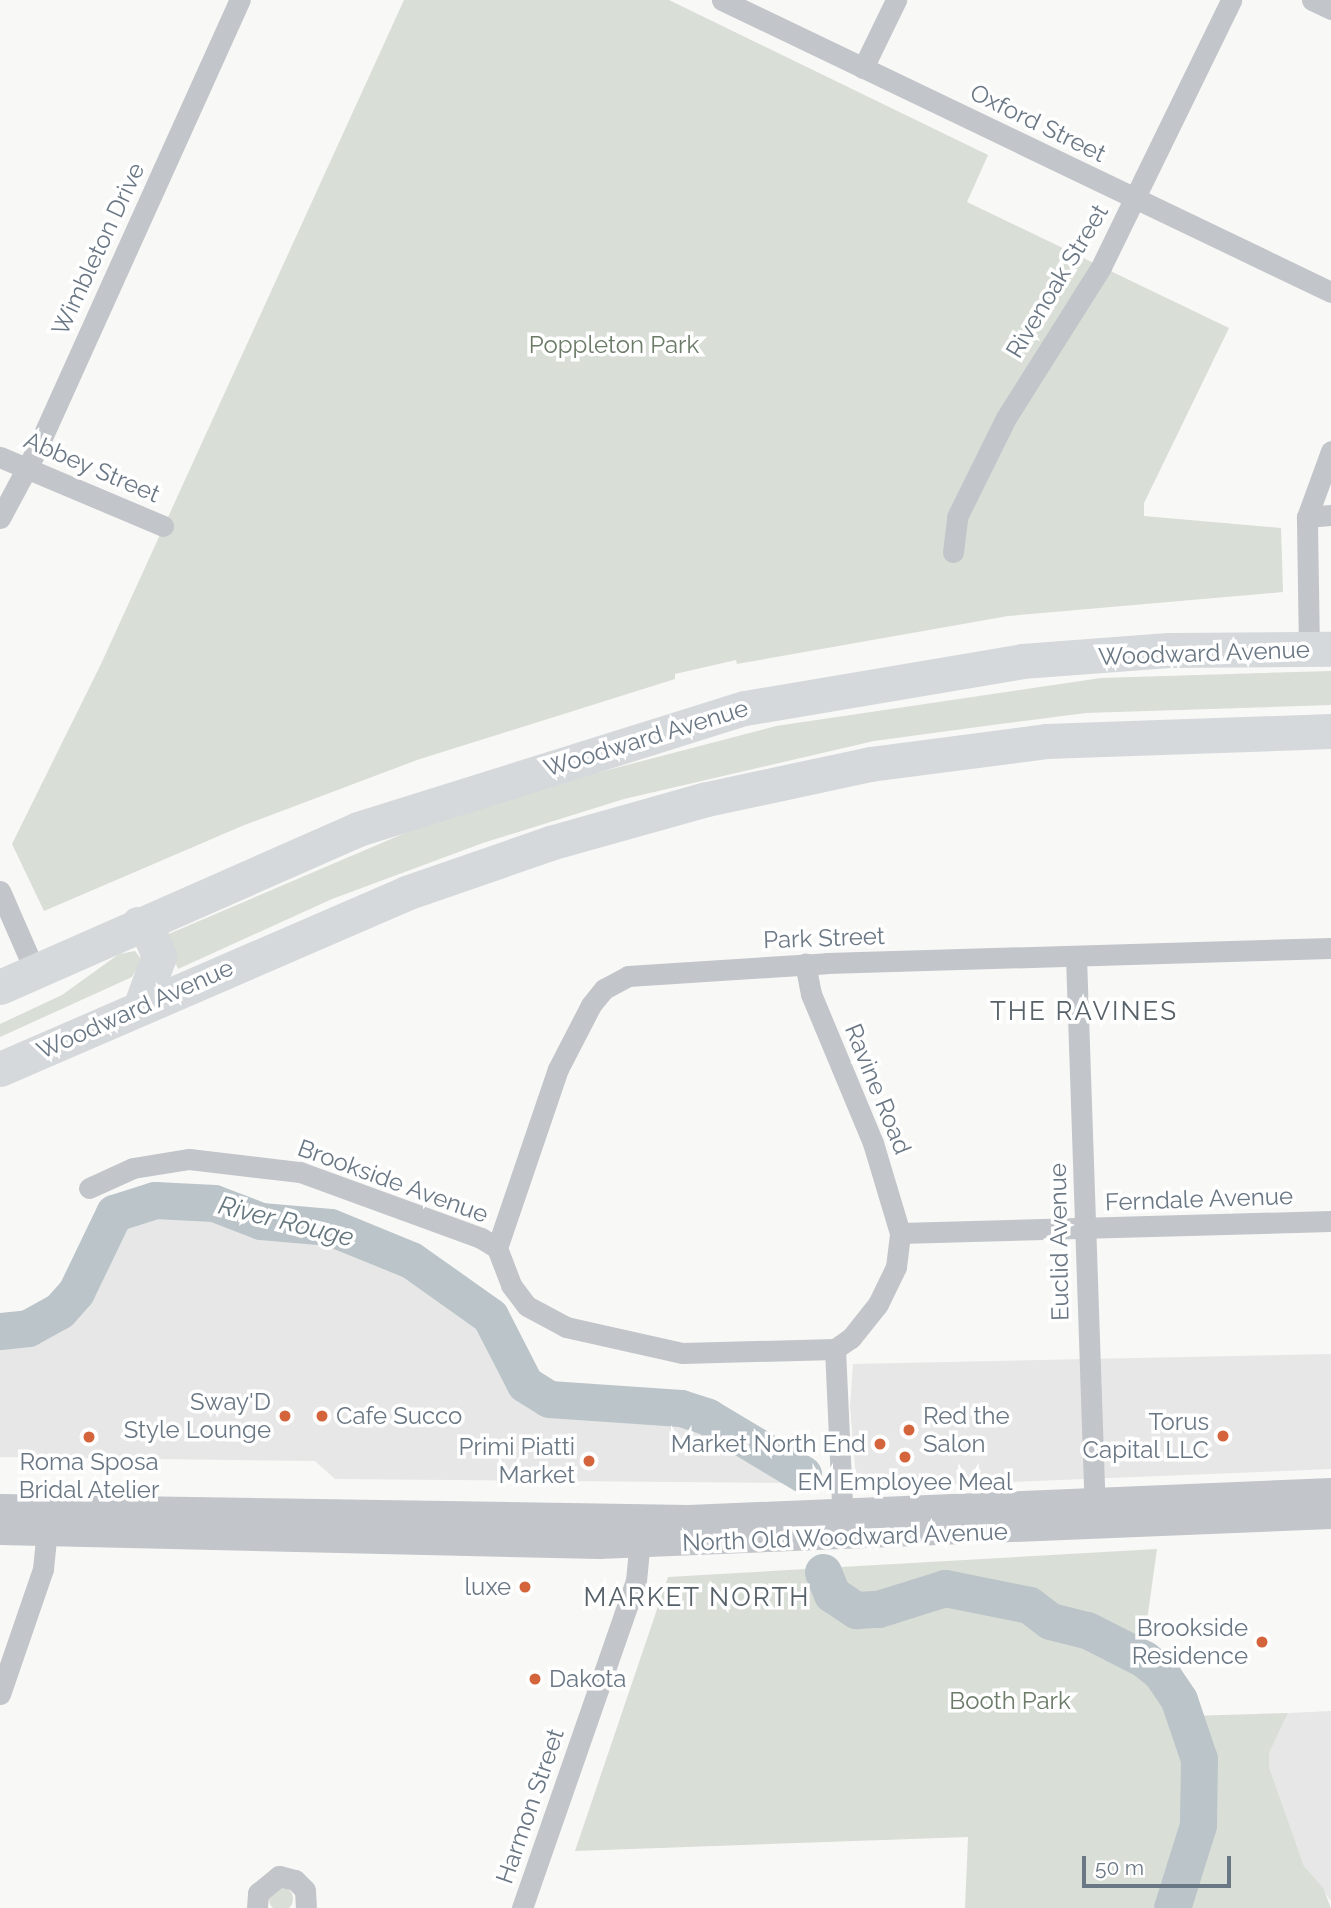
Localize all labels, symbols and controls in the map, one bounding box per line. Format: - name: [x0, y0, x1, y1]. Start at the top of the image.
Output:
- street label: Oxford Street: [965, 78, 1111, 168]
- street label: Wimbleton Drive: [45, 158, 151, 340]
- street label: Rivenoak Street: [1000, 199, 1114, 363]
- park label: Poppleton Park: [529, 331, 699, 359]
- street label: Abbey Street: [20, 425, 164, 509]
- street label: Woodward Avenue: [1097, 635, 1311, 671]
- street label: Woodward Avenue: [540, 693, 752, 783]
- street label: Park Street: [763, 921, 885, 955]
- street label: Woodward Avenue: [32, 953, 238, 1065]
- district label: THE RAVINES: [991, 996, 1177, 1028]
- street label: Ravine Road: [839, 1020, 917, 1158]
- street label: Brookside Avenue: [293, 1133, 493, 1229]
- street label: Euclid Avenue: [1043, 1162, 1075, 1322]
- street label: Ferndale Avenue: [1104, 1181, 1294, 1217]
- water label: River Rouge: [215, 1190, 357, 1254]
- place label: Sway'D Style Lounge: [124, 1388, 271, 1444]
- place label: Cafe Succo: [336, 1402, 462, 1430]
- place label: Red the Salon: [923, 1402, 1010, 1458]
- marker: Sway'D Style Lounge: [277, 1408, 293, 1424]
- marker: Cafe Succo: [314, 1408, 330, 1424]
- place label: Torus Capital LLC: [1082, 1408, 1209, 1464]
- marker: Red the Salon: [901, 1422, 917, 1438]
- marker: Torus Capital LLC: [1215, 1428, 1231, 1444]
- marker: Roma Sposa Bridal Atelier: [81, 1429, 97, 1445]
- place label: Market North End: [671, 1430, 866, 1458]
- place label: Primi Piatti Market: [459, 1433, 575, 1489]
- marker: Market North End: [872, 1436, 888, 1452]
- place label: Roma Sposa Bridal Atelier: [18, 1448, 160, 1504]
- marker: EM Employee Meal: [897, 1449, 913, 1465]
- marker: Primi Piatti Market: [581, 1453, 597, 1469]
- place label: EM Employee Meal: [798, 1468, 1012, 1496]
- street label: North Old Woodward Avenue: [681, 1517, 1009, 1557]
- place label: luxe: [465, 1573, 511, 1601]
- marker: luxe: [517, 1579, 533, 1595]
- district label: MARKET NORTH: [585, 1582, 809, 1614]
- place label: Brookside Residence: [1132, 1614, 1248, 1670]
- marker: Brookside Residence: [1254, 1634, 1270, 1650]
- place label: Dakota: [549, 1665, 626, 1693]
- marker: Dakota: [527, 1671, 543, 1687]
- park label: Booth Park: [949, 1687, 1071, 1715]
- street label: Harmon Street: [490, 1725, 570, 1887]
- scale bar: [1086, 1842, 1235, 1886]
- text: 50 m: [1095, 1855, 1144, 1880]

